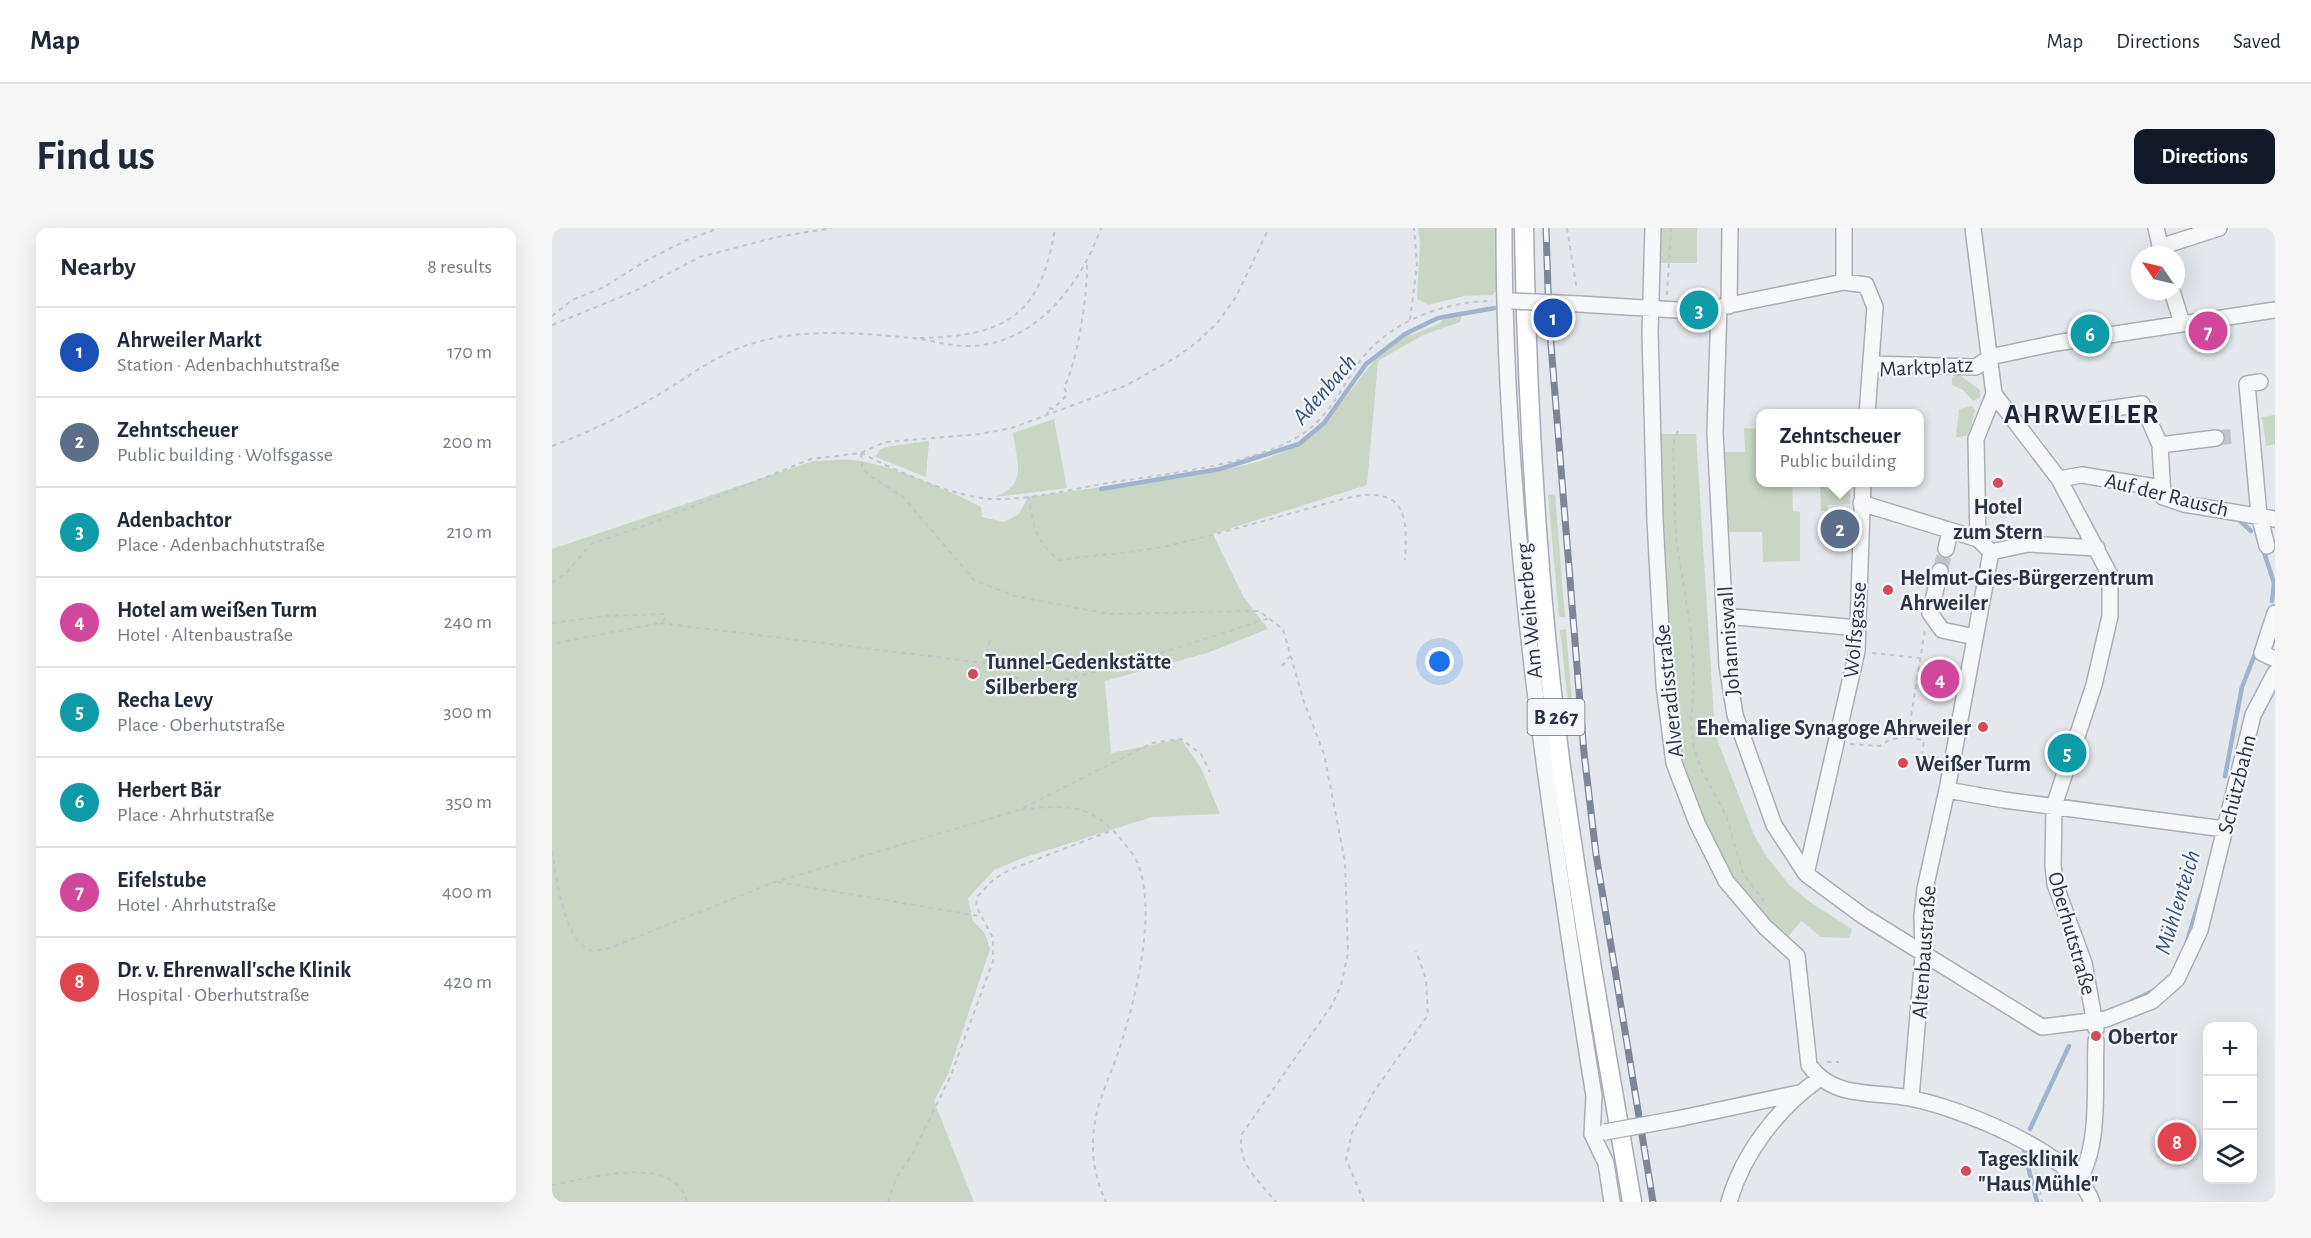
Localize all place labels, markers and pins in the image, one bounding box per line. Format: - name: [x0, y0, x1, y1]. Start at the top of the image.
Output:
- pin: 3: [1680, 288, 1718, 332]
- pin: 1: [1534, 296, 1572, 340]
- pin: 7: [2188, 308, 2228, 354]
- pin: 6: [2070, 312, 2110, 356]
- marker: Hotel zum Stern: [1991, 476, 2005, 490]
- place label: Hotel zum Stern: [1953, 496, 2043, 543]
- pin: 2: [1820, 506, 1860, 552]
- place label: Helmut-Gies-Bürgerzentrum Ahrweiler: [1900, 567, 2154, 614]
- marker: Helmut-Gies-Bürgerzentrum Ahrweiler: [1881, 583, 1895, 597]
- place label: Tunnel-Gedenkstätte Silberberg: [985, 651, 1171, 698]
- pin: 4: [1920, 656, 1960, 702]
- marker: Tunnel-Gedenkstätte Silberberg: [966, 667, 980, 681]
- place label: Ehemalige Synagoge Ahrweiler: [1696, 717, 1971, 740]
- marker: Ehemalige Synagoge Ahrweiler: [1976, 720, 1990, 734]
- pin: 5: [2048, 730, 2086, 776]
- place label: Weißer Turm: [1915, 753, 2031, 775]
- marker: Weißer Turm: [1896, 756, 1910, 770]
- place label: Obertor: [2108, 1026, 2178, 1048]
- marker: Obertor: [2089, 1029, 2103, 1043]
- pin: 8: [2158, 1120, 2196, 1164]
- place label: Tagesklinik "Haus Mühle": [1978, 1148, 2098, 1195]
- marker: Tagesklinik "Haus Mühle": [1959, 1164, 1973, 1178]

